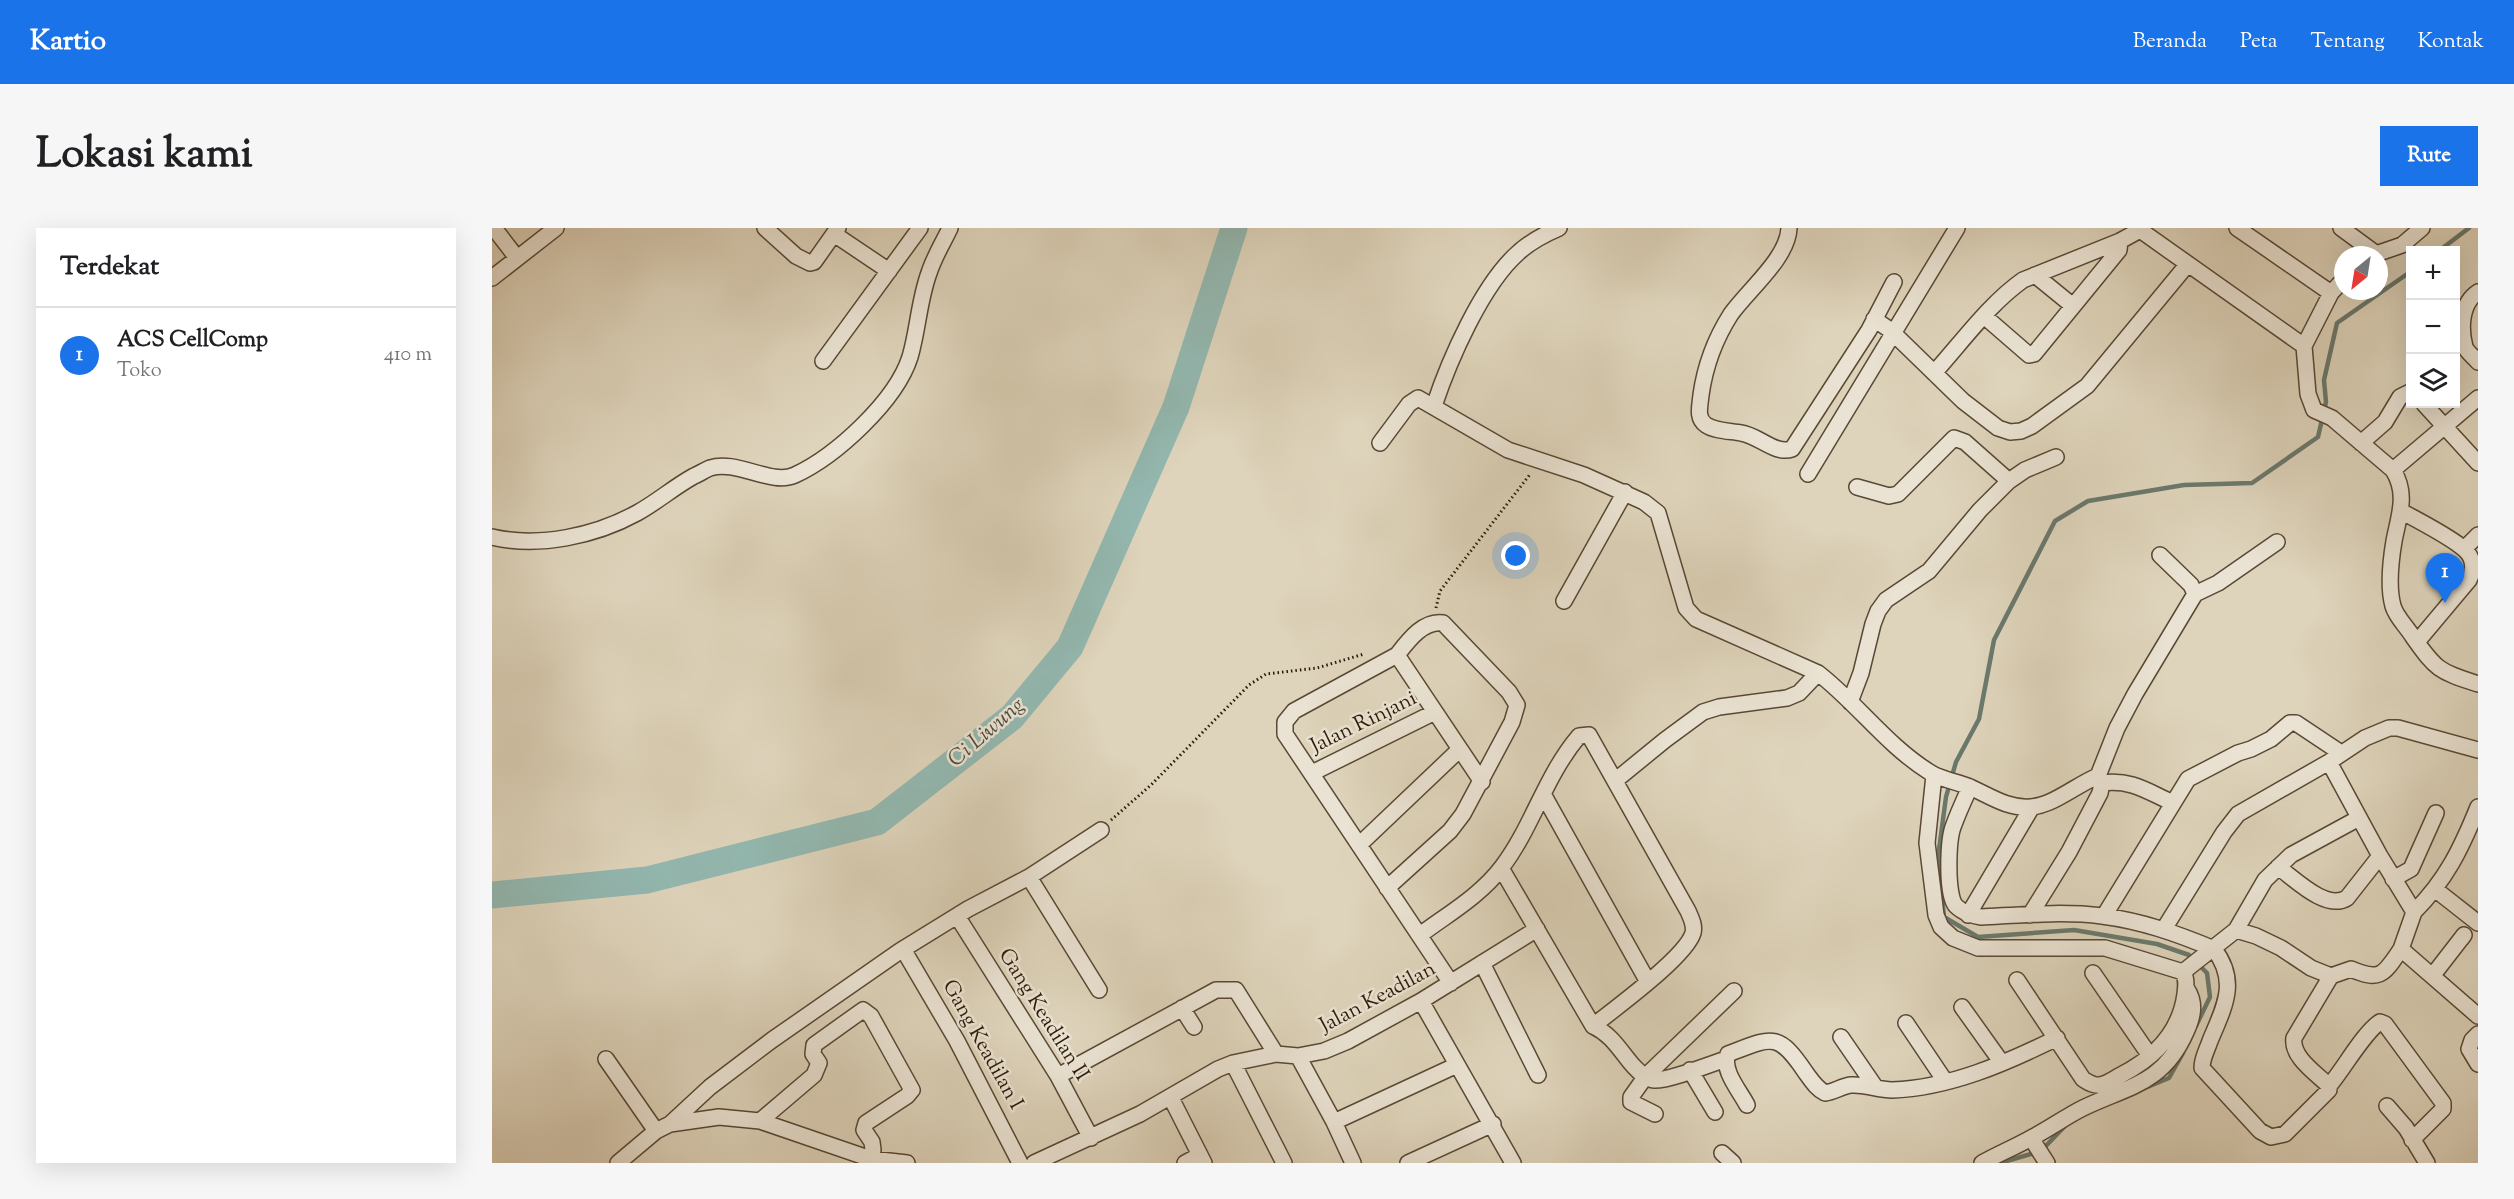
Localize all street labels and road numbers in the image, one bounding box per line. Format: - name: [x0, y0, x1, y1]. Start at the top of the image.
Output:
- street label: Jalan Rinjani: [1305, 684, 1422, 762]
- street label: Gang Keadilan II: [990, 943, 1096, 1087]
- street label: Jalan Keadilan: [1314, 955, 1441, 1042]
- street label: Gang Keadilan I: [934, 975, 1030, 1116]

